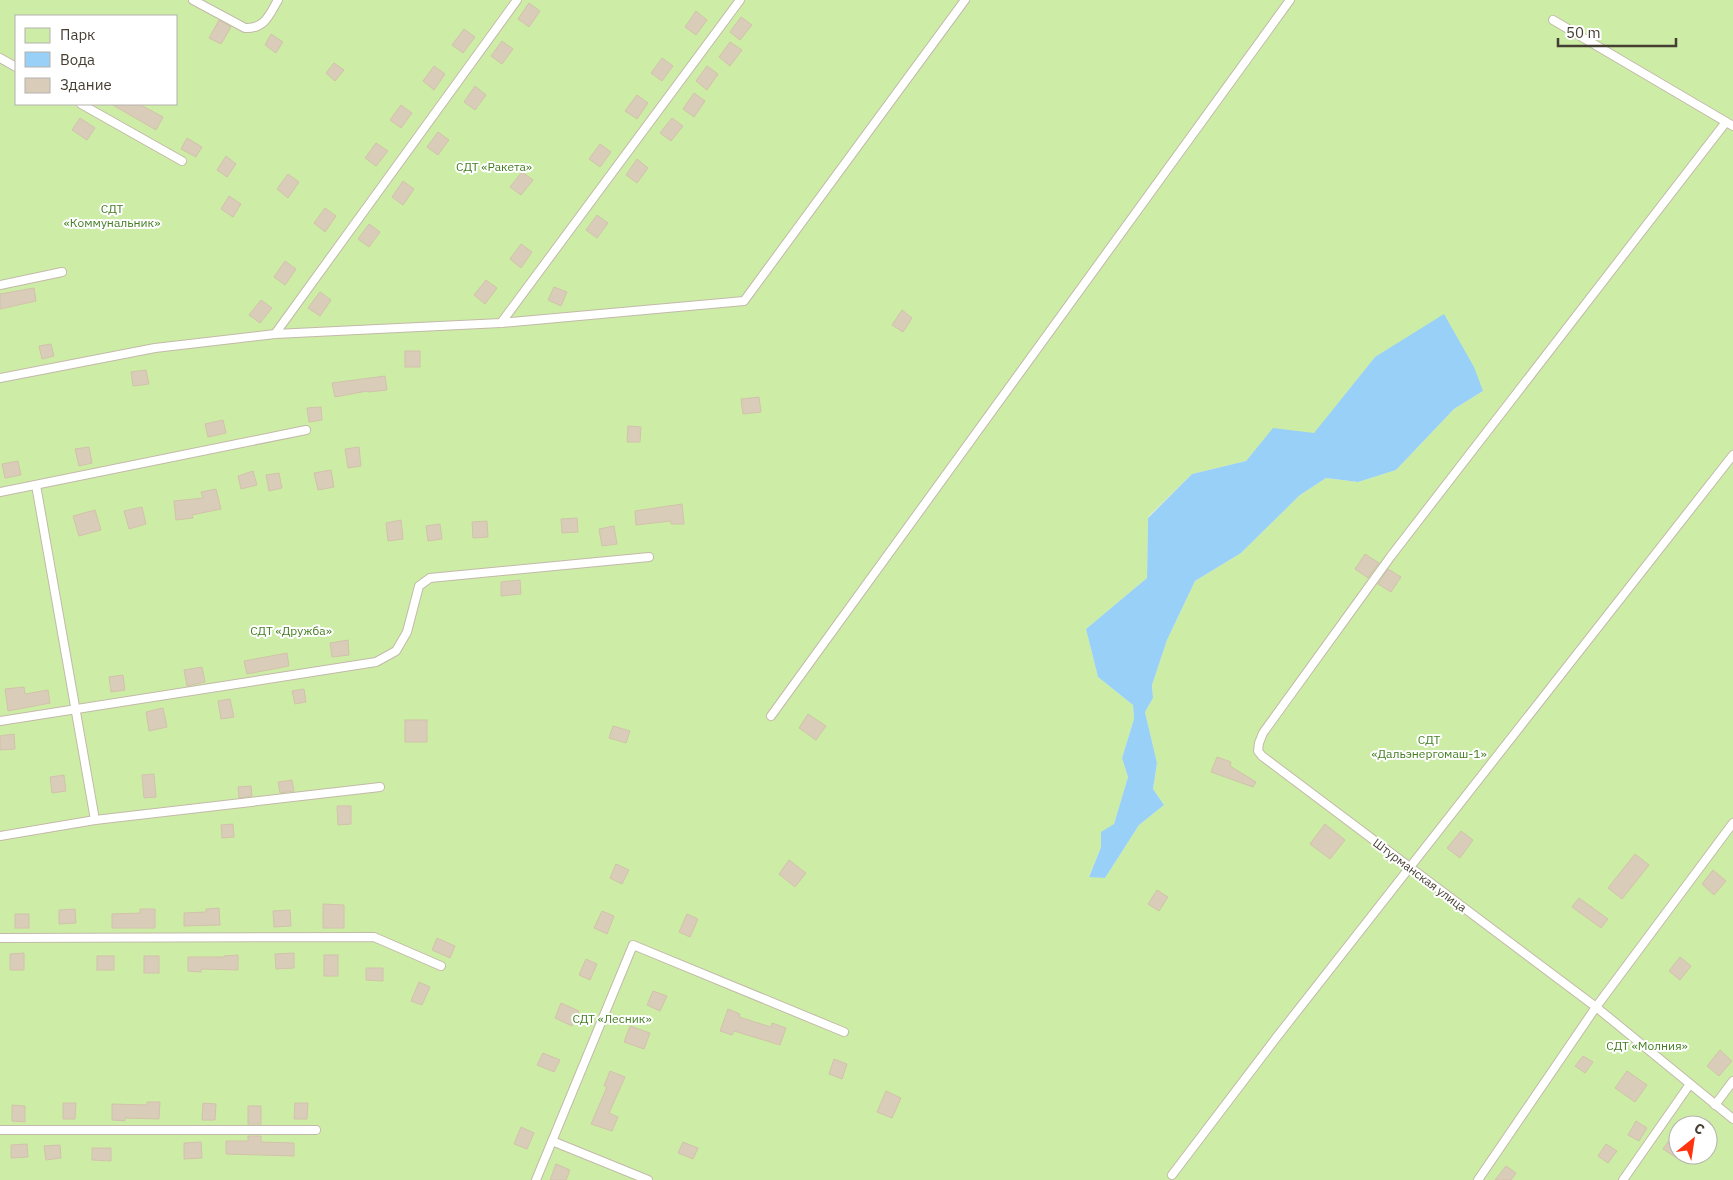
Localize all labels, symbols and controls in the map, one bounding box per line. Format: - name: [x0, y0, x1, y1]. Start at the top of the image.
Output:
- legend: [15, 15, 178, 105]
- scale bar: [1558, 15, 1676, 47]
- text: 50 m: [1566, 23, 1601, 42]
- text: Парк: [60, 25, 95, 44]
- text: Вода: [60, 50, 95, 69]
- text: Здание: [60, 75, 112, 94]
- park label: СДТ «Ракета»: [456, 159, 532, 174]
- park label: СДТ «Коммунальник»: [64, 201, 160, 230]
- park label: СДТ «Дружба»: [250, 623, 332, 638]
- park label: СДТ «Дальэнергомаш-1»: [1371, 732, 1487, 761]
- street label: Штурманская улица: [1370, 835, 1470, 915]
- park label: СДТ «Лесник»: [572, 1011, 652, 1026]
- park label: СДТ «Молния»: [1606, 1038, 1688, 1053]
- north arrow: [1668, 1115, 1718, 1165]
- text: С: [1691, 1119, 1708, 1139]

